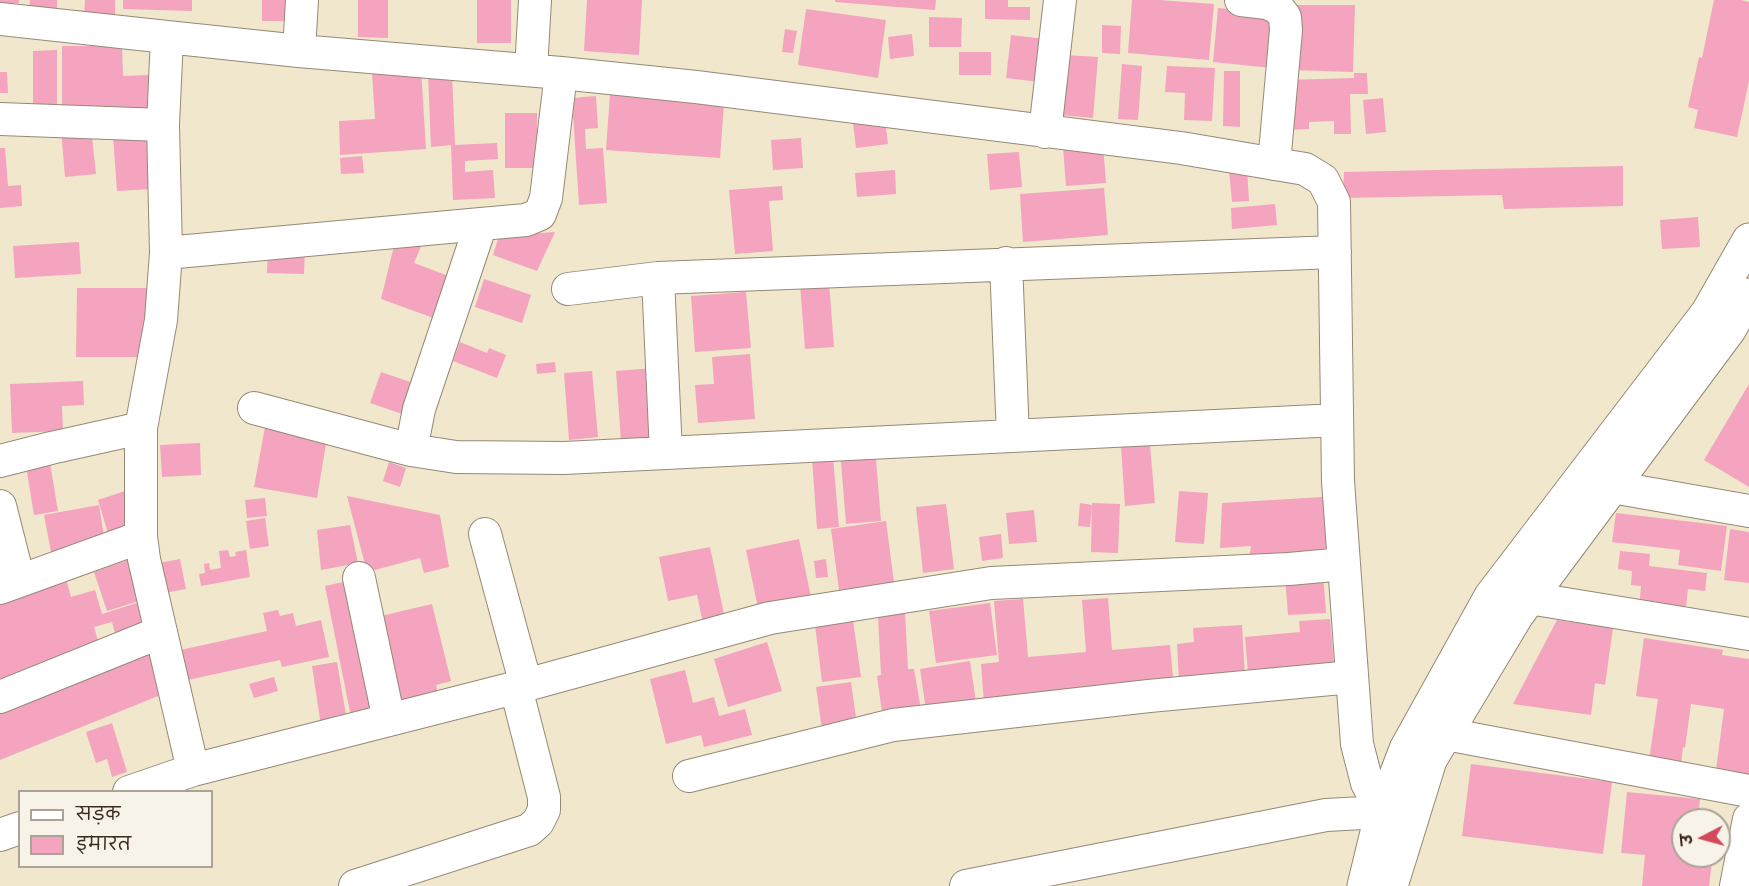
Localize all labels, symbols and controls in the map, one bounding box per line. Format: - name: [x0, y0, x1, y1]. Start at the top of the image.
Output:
- legend: [18, 790, 213, 868]
- text: सड़क: [76, 799, 120, 826]
- north arrow: [1671, 808, 1731, 868]
- text: इमारत: [76, 829, 131, 856]
- text: उ: [1673, 833, 1698, 846]

